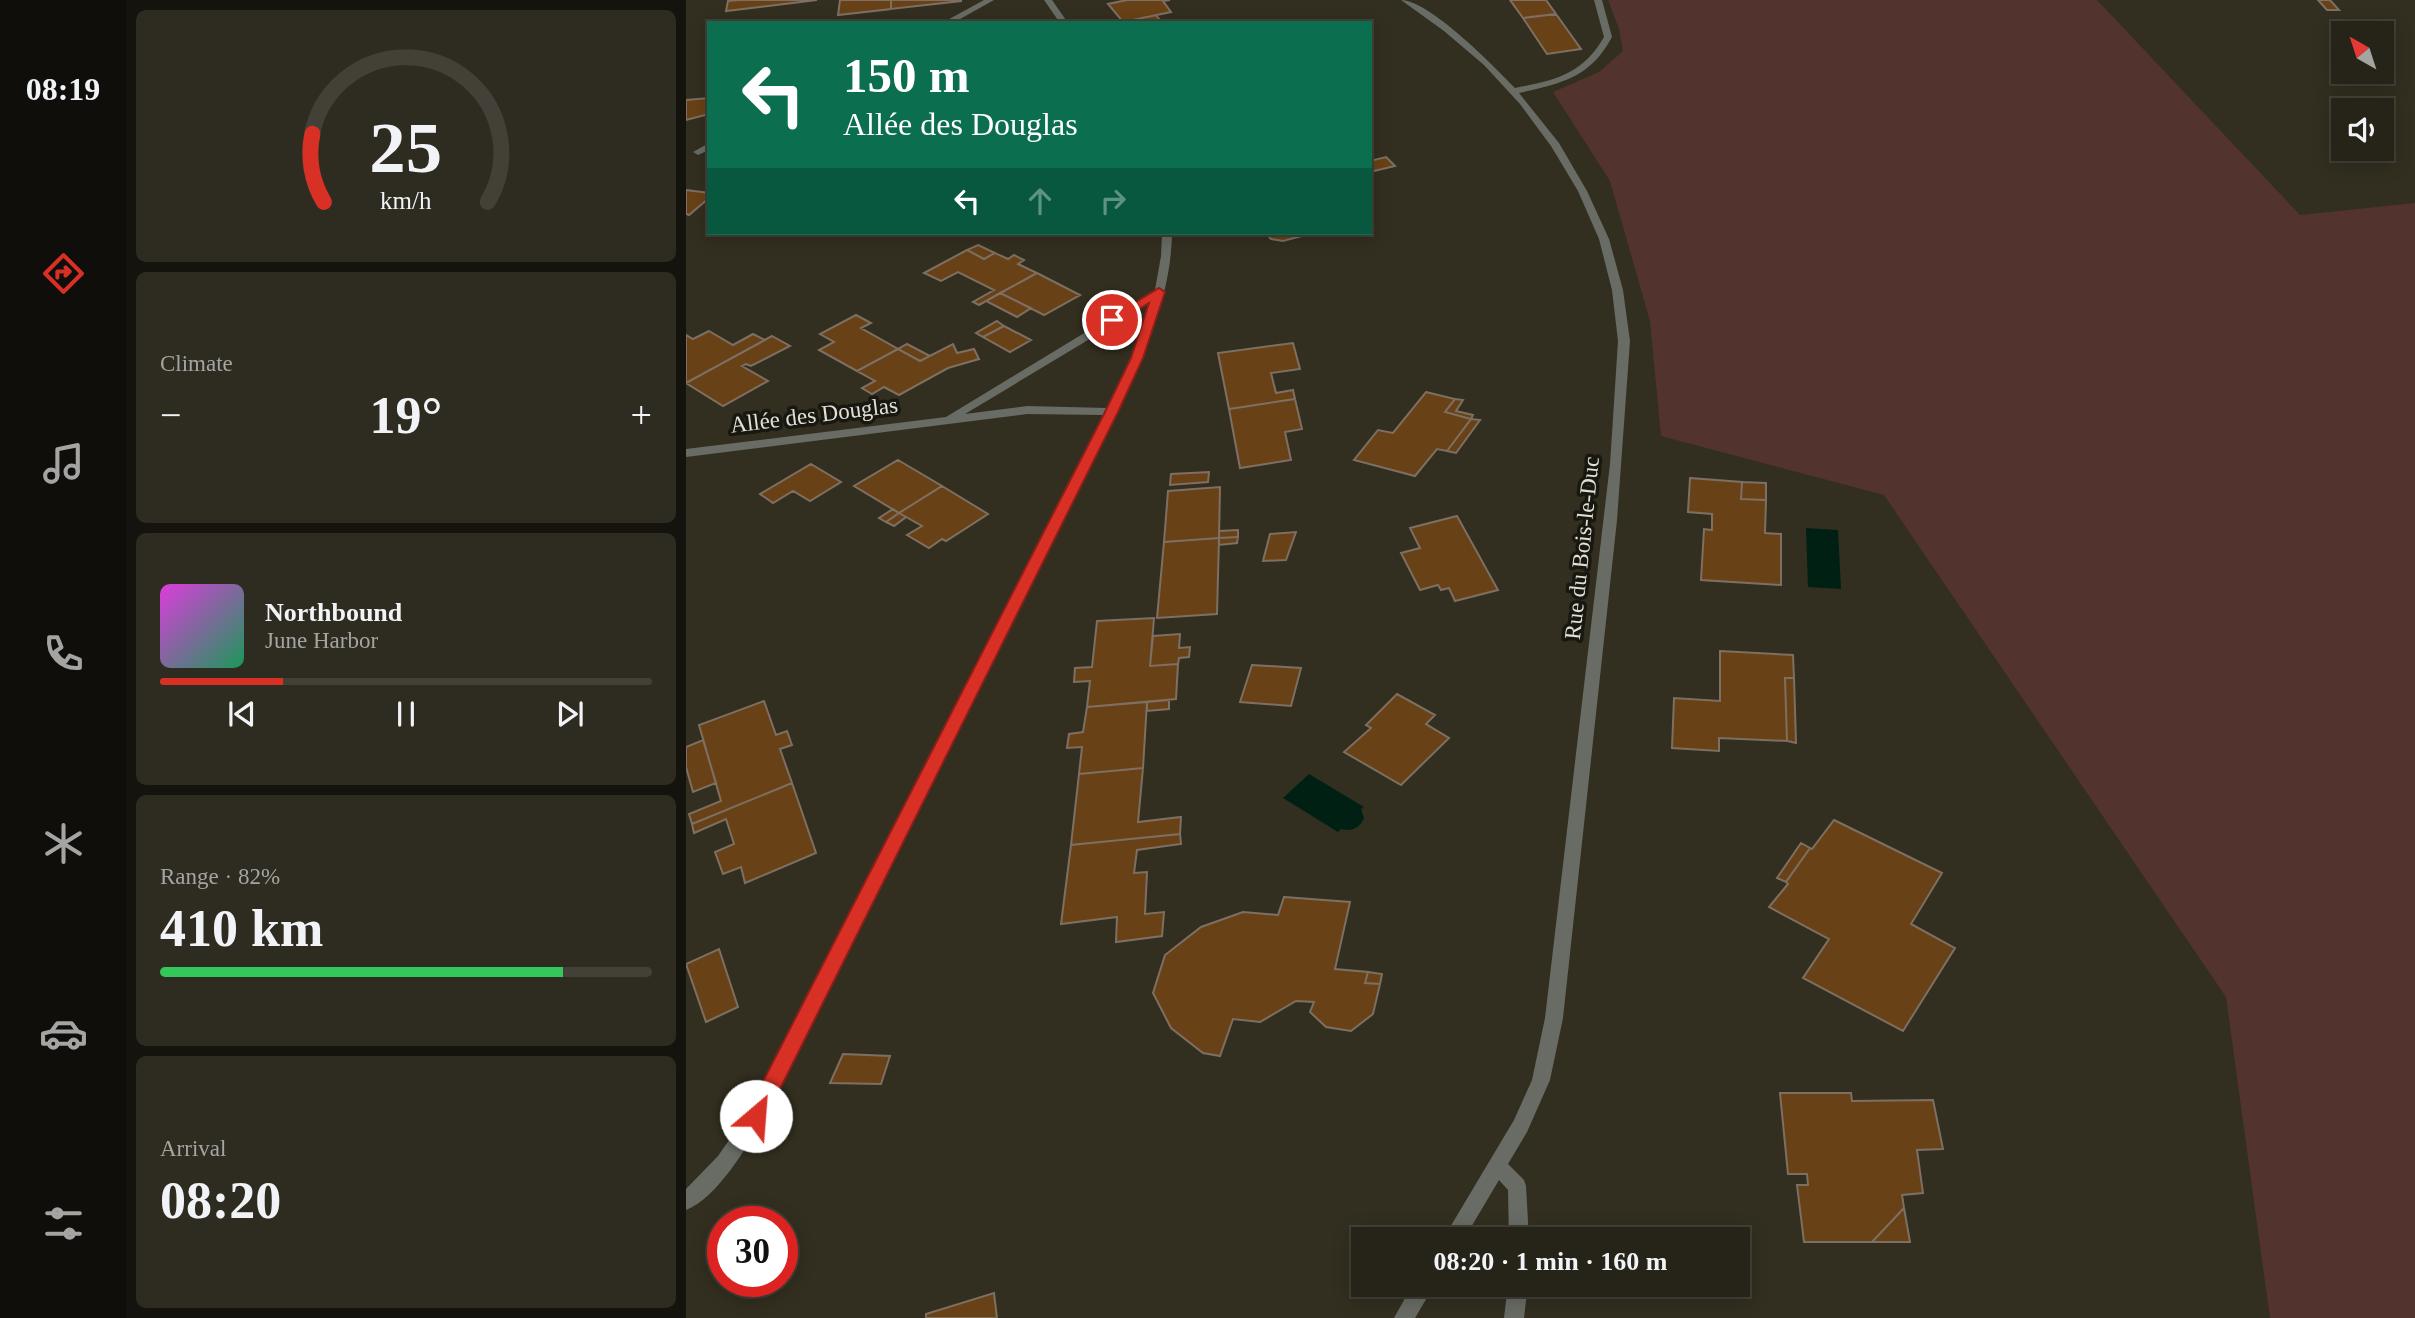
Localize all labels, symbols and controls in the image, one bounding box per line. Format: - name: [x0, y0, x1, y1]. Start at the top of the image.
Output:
- north arrow: [2331, 21, 2394, 84]
- map controls: [2331, 21, 2394, 161]
- text: 150 m: [843, 48, 970, 103]
- icon: left: [728, 49, 819, 140]
- text: 08:19: [26, 71, 100, 107]
- button: sound: [2331, 98, 2394, 161]
- text: Allée des Douglas: [843, 106, 1078, 142]
- text: 25: [370, 107, 442, 188]
- icon: left: [948, 182, 986, 220]
- icon: ahead: [1021, 182, 1059, 220]
- icon: right: [1094, 182, 1132, 220]
- text: km/h: [380, 187, 432, 214]
- icon: directions: [39, 249, 88, 298]
- pin: [1082, 290, 1142, 350]
- icon: arrive: [1093, 301, 1131, 339]
- text: Climate: [160, 351, 233, 376]
- text: 19°: [370, 387, 442, 444]
- street label: Allée des Douglas: [729, 392, 899, 438]
- text: −: [160, 394, 181, 436]
- text: +: [631, 394, 652, 436]
- icon: music: [39, 439, 88, 488]
- street label: Rue du Bois-le-Duc: [1560, 455, 1604, 641]
- text: Northbound: [265, 598, 402, 627]
- text: June Harbor: [265, 628, 378, 653]
- icon: phone: [39, 629, 88, 678]
- icon: previous: [223, 695, 261, 733]
- icon: pause: [387, 695, 425, 733]
- icon: next: [551, 695, 589, 733]
- icon: climate: [39, 819, 88, 868]
- text: Range · 82%: [160, 864, 280, 889]
- text: 410 km: [160, 900, 323, 957]
- icon: car: [39, 1009, 88, 1058]
- position arrow: [719, 1079, 793, 1153]
- text: Arrival: [160, 1136, 226, 1161]
- text: 08:20: [160, 1172, 281, 1229]
- icon: filters: [39, 1199, 88, 1248]
- speed limit sign: 30: [707, 1206, 798, 1297]
- text: 08:20 · 1 min · 160 m: [1434, 1247, 1668, 1276]

